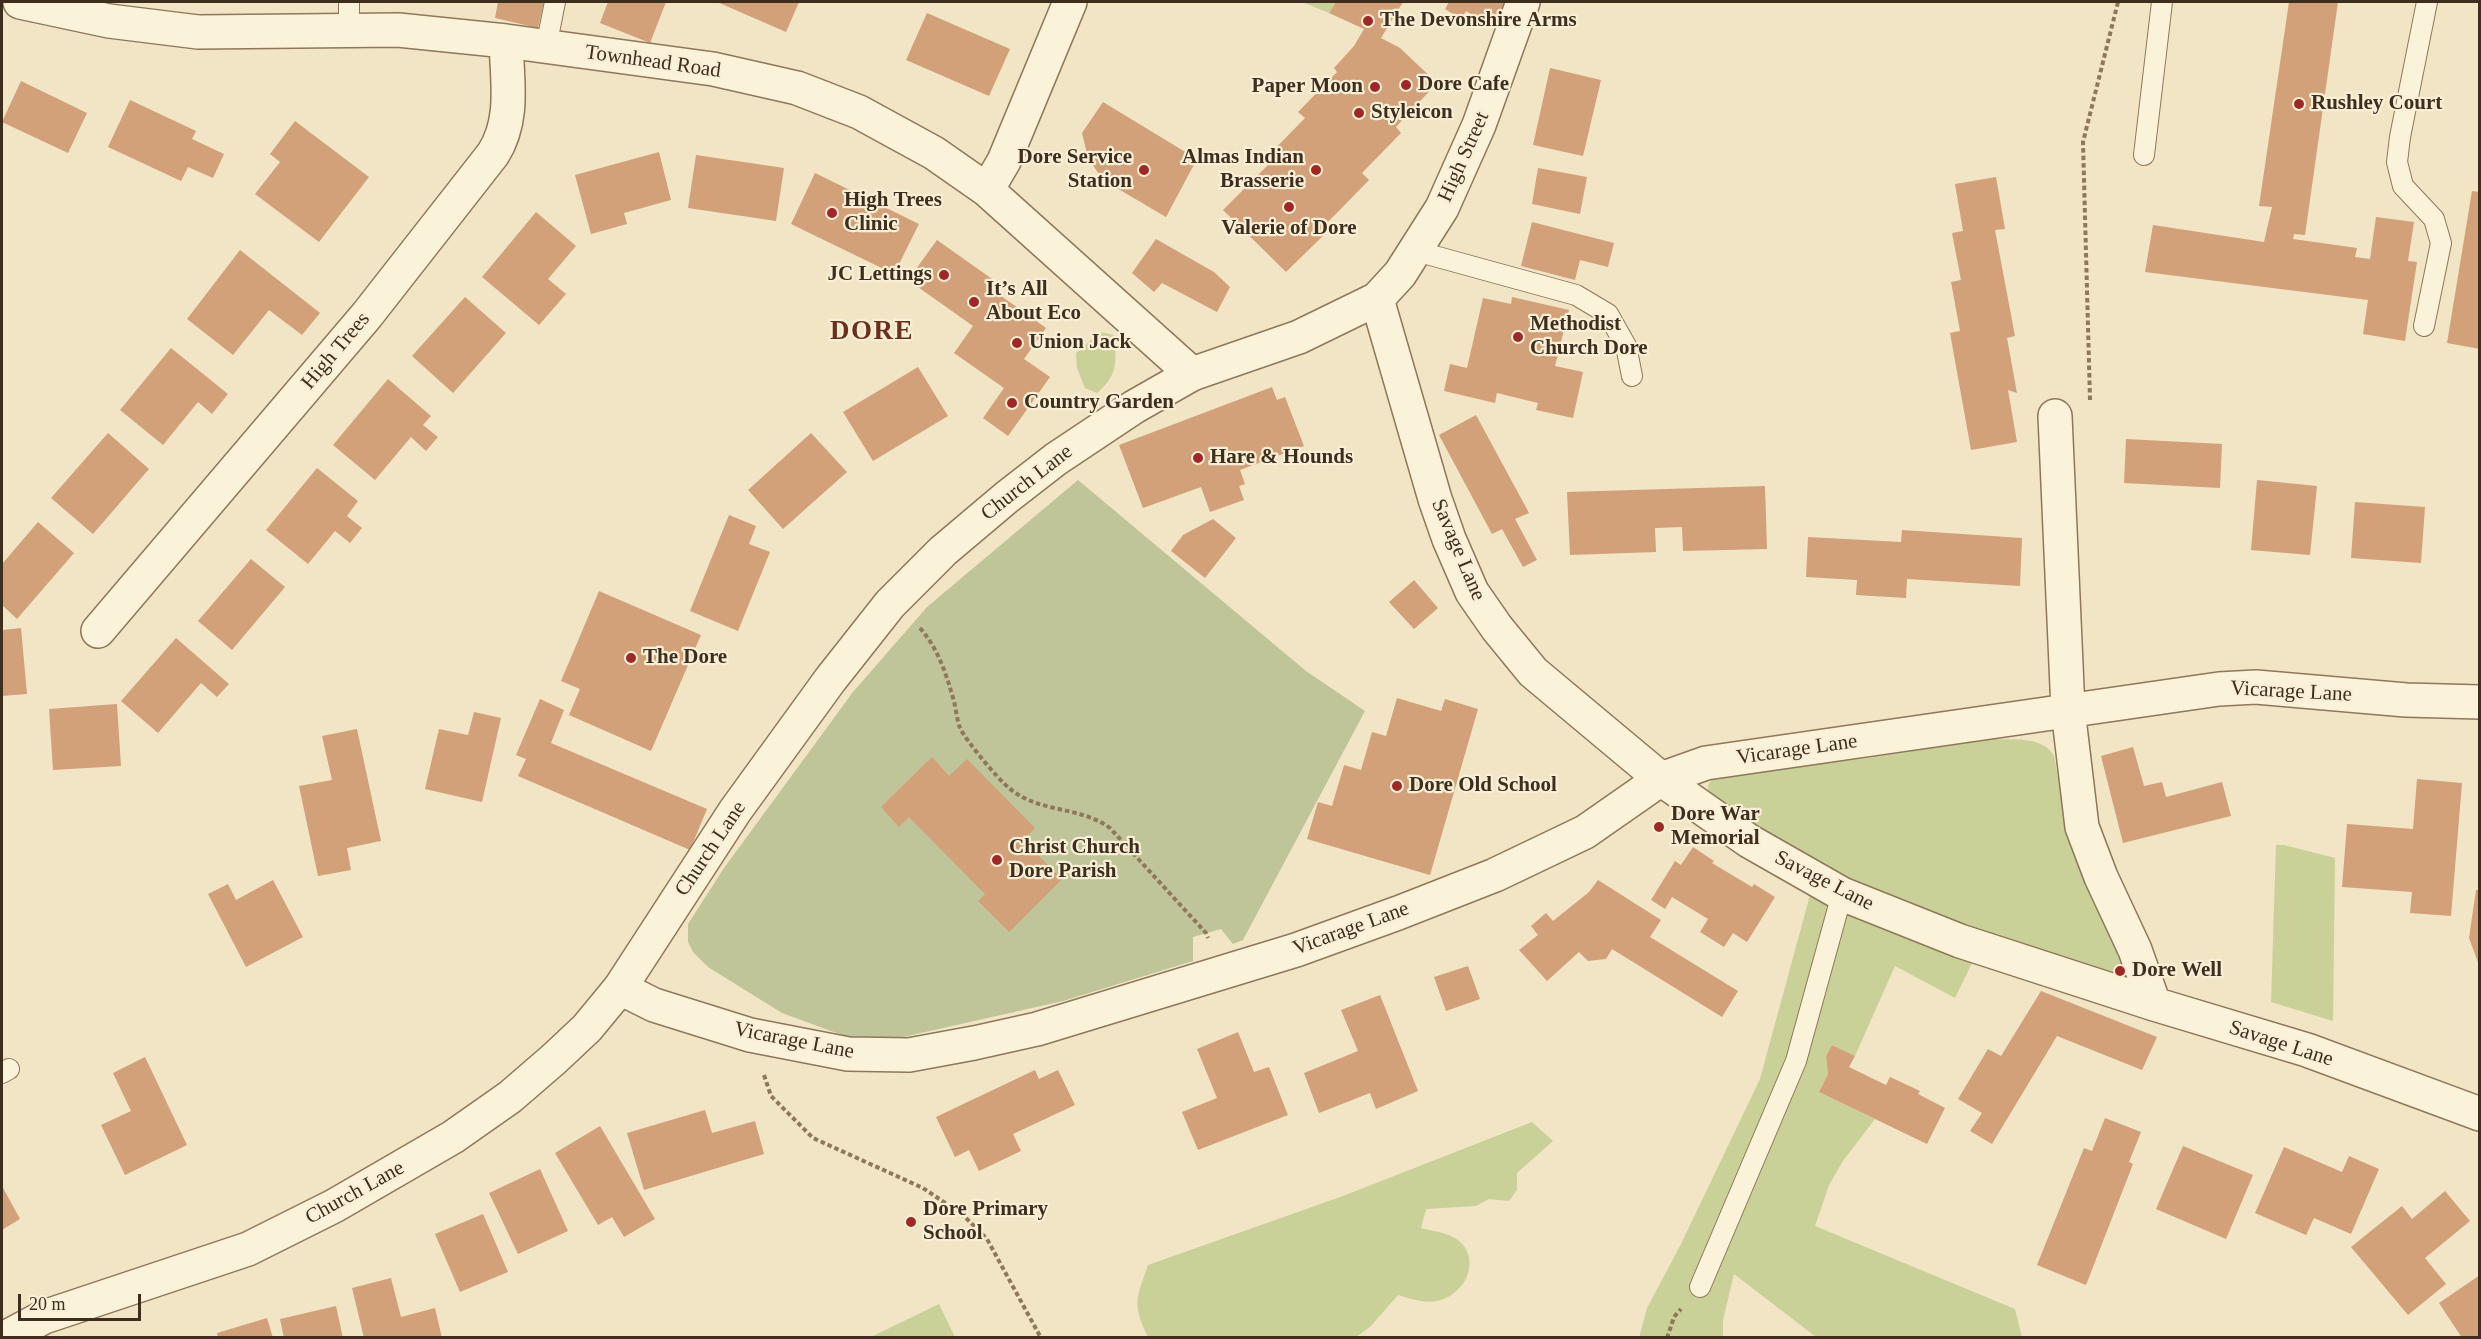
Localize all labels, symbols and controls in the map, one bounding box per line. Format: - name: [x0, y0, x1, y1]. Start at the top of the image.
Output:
- place label: The Devonshire Arms: [1380, 8, 1577, 34]
- marker: The Devonshire Arms: [1361, 14, 1375, 28]
- street label: Townhead Road: [584, 40, 722, 84]
- place label: Dore Cafe: [1418, 72, 1509, 98]
- place label: Paper Moon: [1252, 74, 1363, 100]
- marker: Dore Cafe: [1399, 78, 1413, 92]
- marker: Paper Moon: [1368, 80, 1382, 94]
- place label: Rushley Court: [2311, 91, 2442, 117]
- marker: Rushley Court: [2292, 97, 2306, 111]
- place label: Styleicon: [1371, 100, 1453, 126]
- marker: Styleicon: [1352, 106, 1366, 120]
- street label: High Street: [1433, 108, 1495, 206]
- place label: Dore Service Station: [1018, 145, 1132, 195]
- place label: Almas Indian Brasserie: [1182, 145, 1304, 195]
- marker: Dore Service Station: [1137, 163, 1151, 177]
- marker: Almas Indian Brasserie: [1309, 163, 1323, 177]
- place label: High Trees Clinic: [844, 188, 942, 238]
- marker: Valerie of Dore: [1282, 200, 1296, 214]
- marker: High Trees Clinic: [825, 206, 839, 220]
- place label: Valerie of Dore: [1221, 216, 1357, 242]
- place label: JC Lettings: [828, 262, 932, 288]
- marker: JC Lettings: [937, 268, 951, 282]
- place label: It’s All About Eco: [986, 277, 1081, 327]
- marker: It’s All About Eco: [967, 295, 981, 309]
- street label: High Trees: [296, 307, 376, 395]
- place label: Methodist Church Dore: [1530, 312, 1648, 362]
- district label: DORE: [830, 316, 914, 348]
- place label: Union Jack: [1029, 330, 1131, 356]
- marker: Methodist Church Dore: [1511, 330, 1525, 344]
- marker: Union Jack: [1010, 336, 1024, 350]
- place label: Country Garden: [1024, 390, 1174, 416]
- marker: Country Garden: [1005, 396, 1019, 410]
- street label: Church Lane: [976, 440, 1078, 526]
- place label: Hare & Hounds: [1210, 445, 1353, 471]
- marker: Hare & Hounds: [1191, 451, 1205, 465]
- street label: Savage Lane: [1425, 495, 1491, 605]
- place label: The Dore: [643, 645, 727, 671]
- marker: The Dore: [624, 651, 638, 665]
- street label: Vicarage Lane: [2230, 676, 2352, 708]
- street label: Vicarage Lane: [1735, 729, 1859, 771]
- place label: Dore Old School: [1409, 773, 1557, 799]
- marker: Dore Old School: [1390, 779, 1404, 793]
- street label: Church Lane: [670, 797, 752, 901]
- place label: Dore War Memorial: [1671, 802, 1760, 852]
- marker: Dore War Memorial: [1652, 820, 1666, 834]
- place label: Christ Church Dore Parish: [1009, 835, 1140, 885]
- street label: Savage Lane: [1770, 845, 1878, 917]
- marker: Christ Church Dore Parish: [990, 853, 1004, 867]
- street label: Vicarage Lane: [1289, 896, 1413, 962]
- place label: Dore Well: [2132, 958, 2222, 984]
- marker: Dore Well: [2113, 964, 2127, 978]
- street label: Savage Lane: [2226, 1015, 2336, 1073]
- street label: Vicarage Lane: [732, 1017, 856, 1065]
- street label: Church Lane: [301, 1156, 409, 1230]
- place label: Dore Primary School: [923, 1197, 1048, 1247]
- marker: Dore Primary School: [904, 1215, 918, 1229]
- scale bar: [21, 1282, 144, 1320]
- text: 20 m: [29, 1294, 66, 1314]

